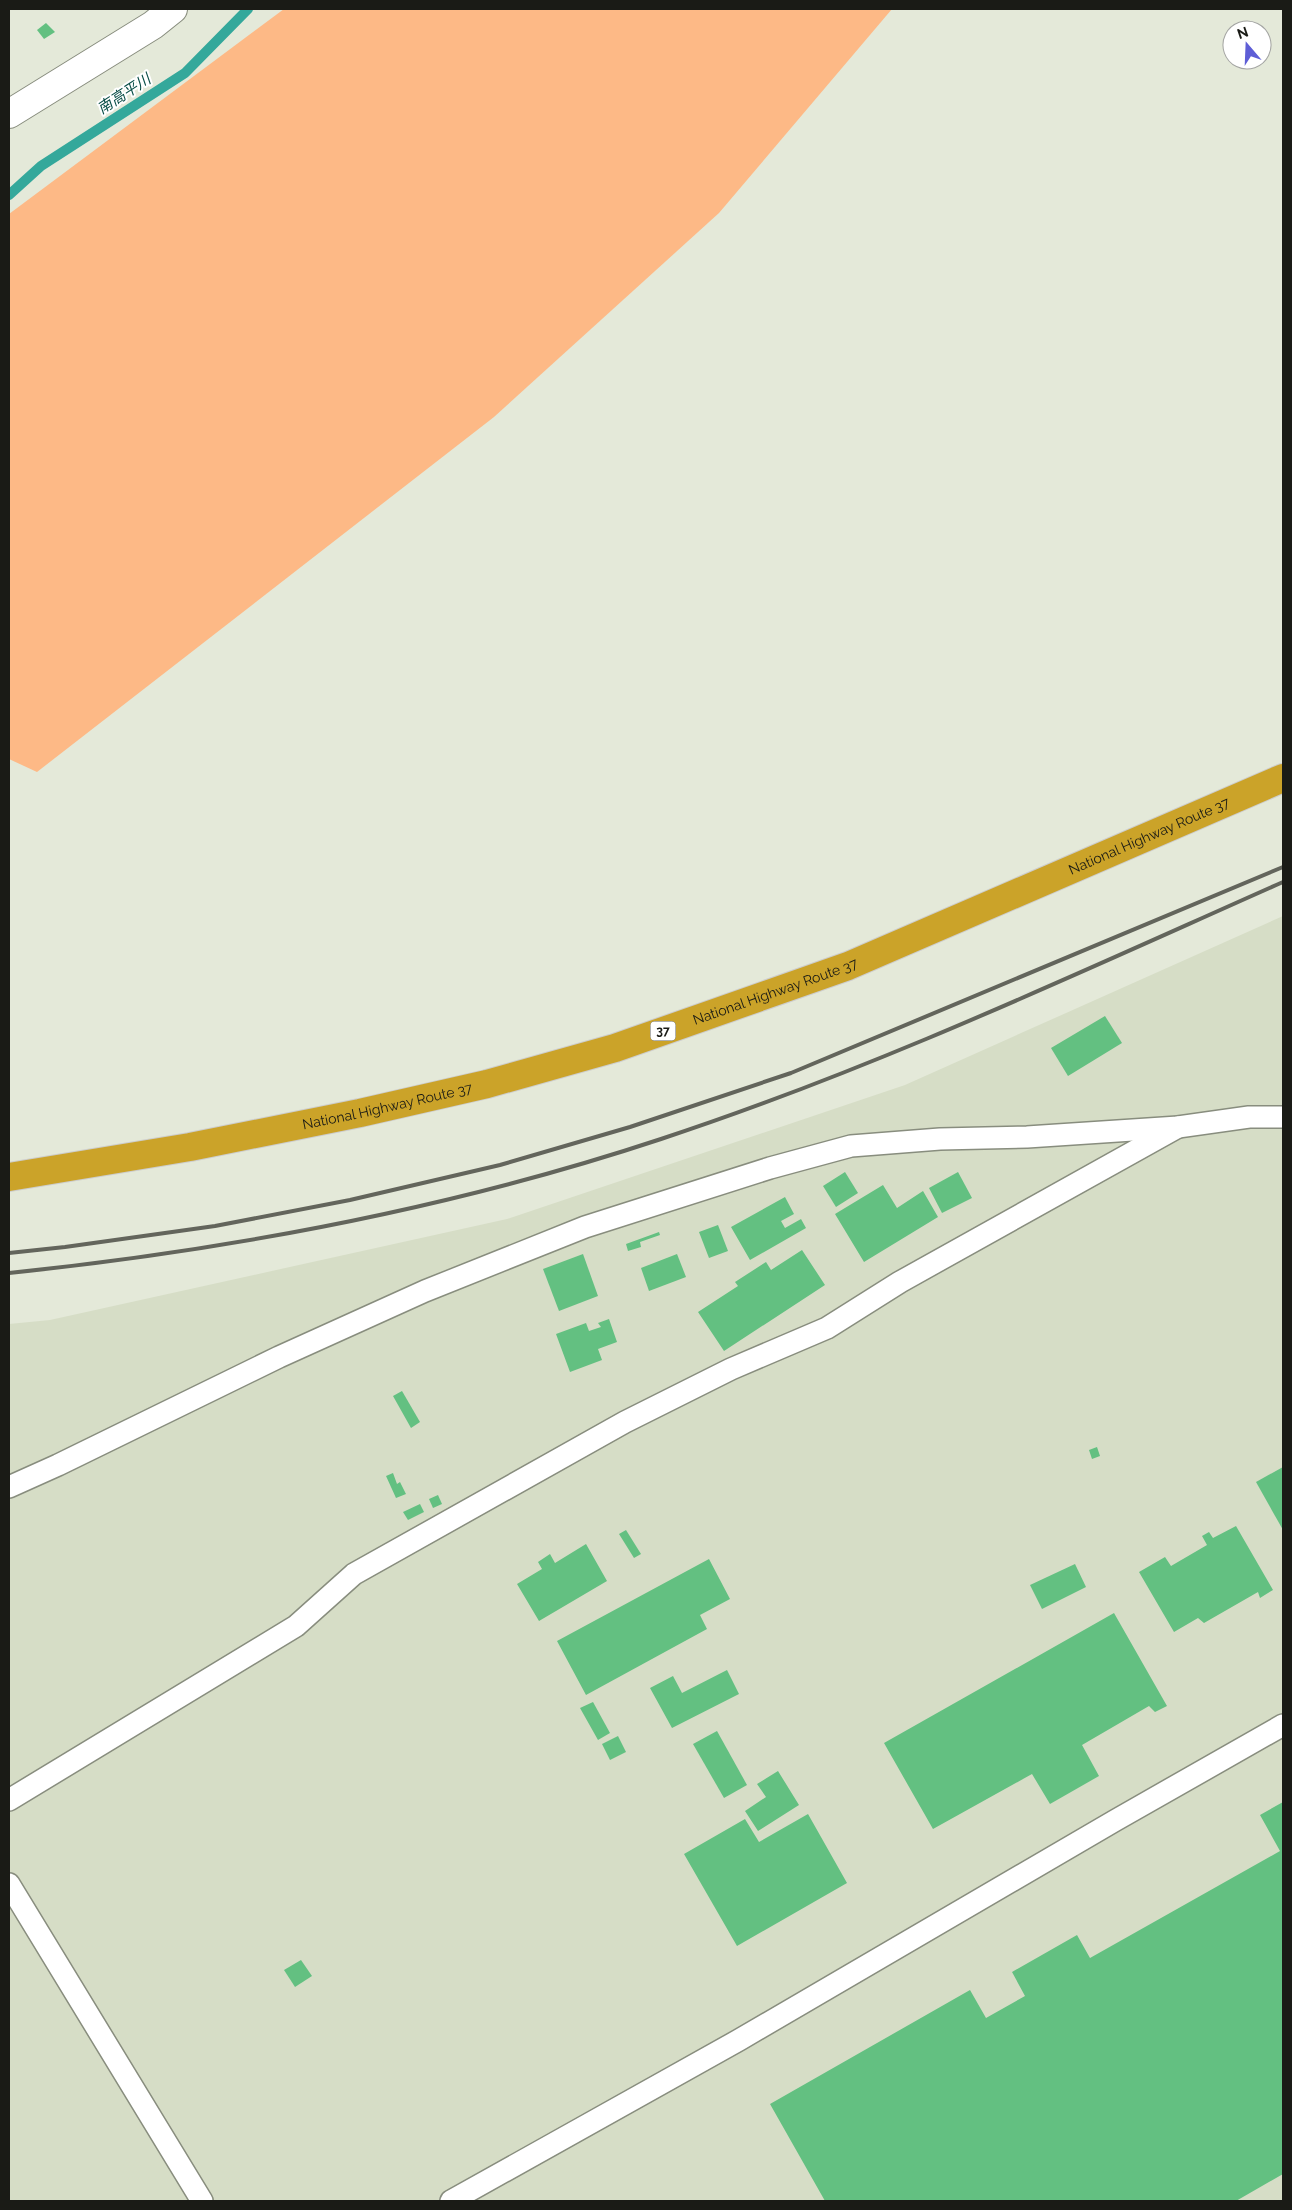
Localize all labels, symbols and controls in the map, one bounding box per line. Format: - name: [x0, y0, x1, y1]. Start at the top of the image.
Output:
- north arrow: [1222, 20, 1272, 70]
- text: N: [1235, 23, 1250, 42]
- water label: 南高平川: [94, 69, 156, 118]
- street label: National Highway Route 37: [1066, 794, 1232, 878]
- street label: National Highway Route 37: [691, 955, 861, 1028]
- road number: 37: [650, 1021, 676, 1040]
- street label: National Highway Route 37: [301, 1079, 474, 1132]

